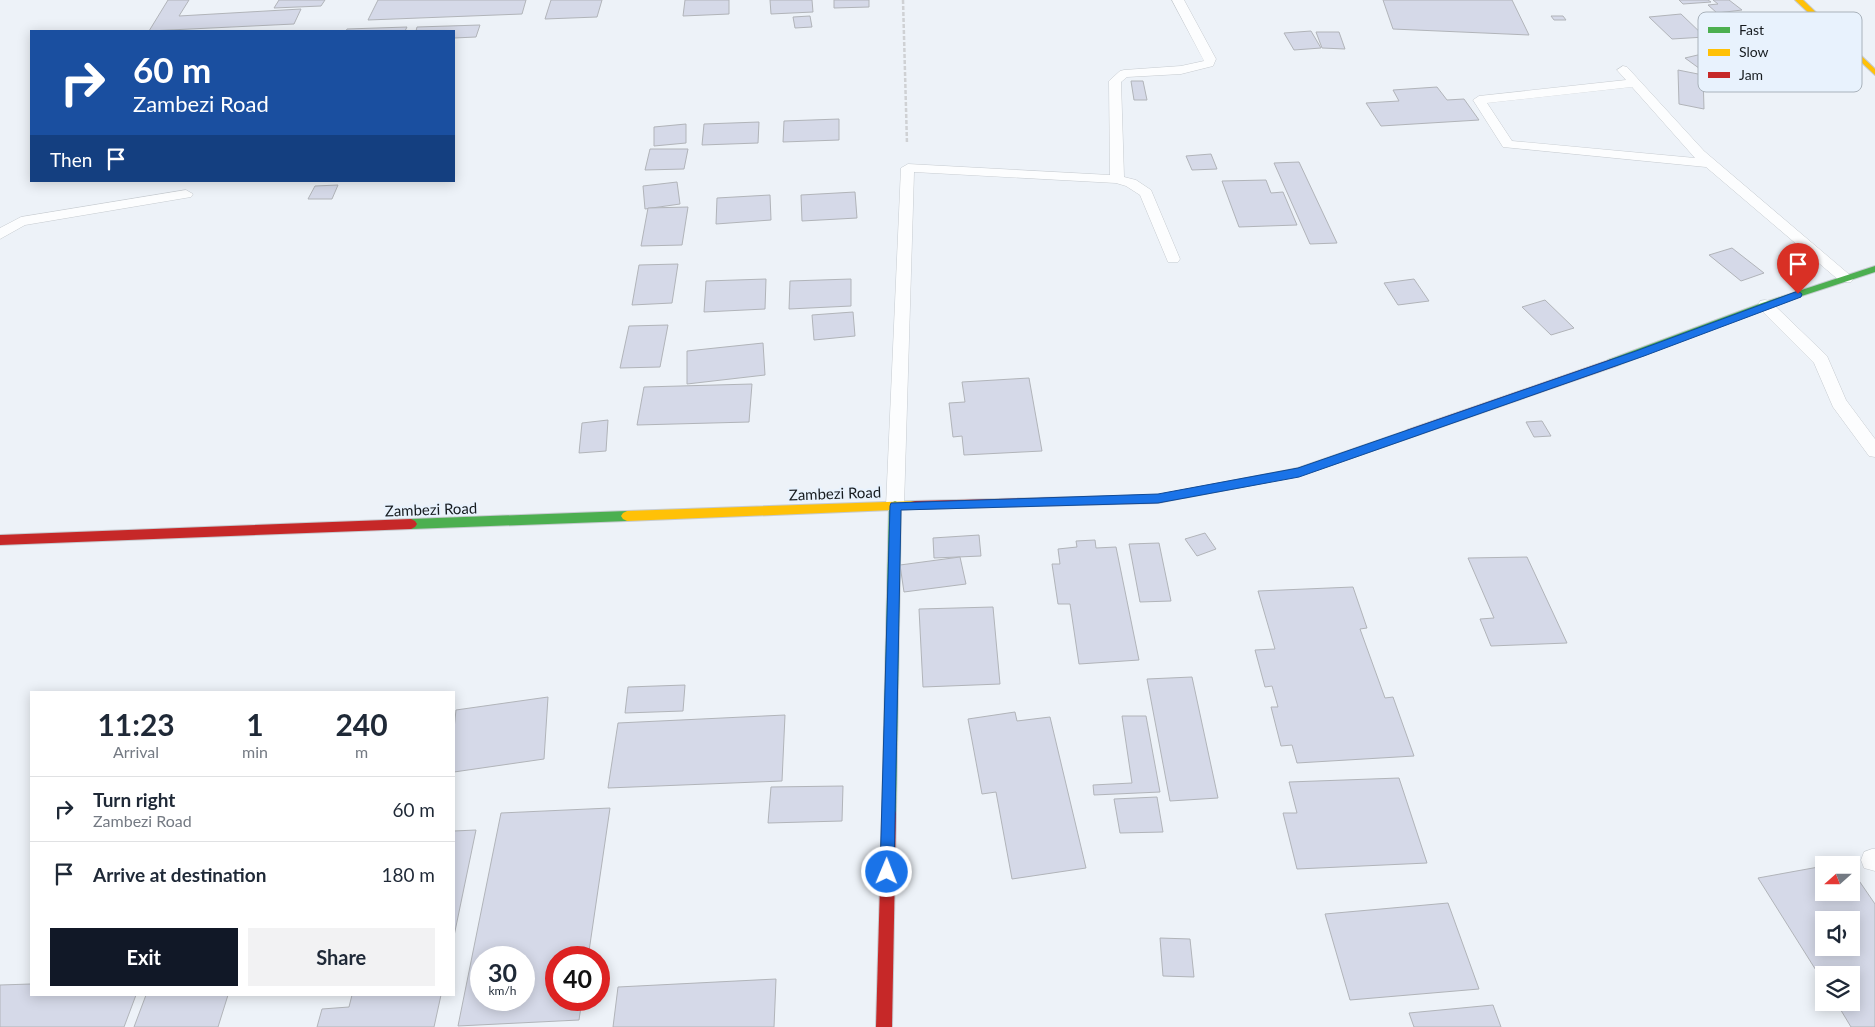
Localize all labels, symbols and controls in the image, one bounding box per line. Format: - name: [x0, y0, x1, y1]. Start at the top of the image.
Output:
- legend: [1698, 12, 1862, 92]
- text: Fast: [1739, 21, 1764, 38]
- text: Slow: [1739, 43, 1769, 60]
- text: 60 m: [133, 48, 211, 90]
- icon: right: [50, 50, 115, 115]
- text: Jam: [1739, 66, 1763, 83]
- text: Zambezi Road: [133, 90, 269, 117]
- icon: arrive: [102, 145, 130, 173]
- text: Then: [50, 148, 92, 171]
- pin: [1777, 243, 1819, 294]
- icon: arrive: [1784, 250, 1812, 278]
- street label: Zambezi Road: [788, 482, 882, 504]
- street label: Zambezi Road: [384, 498, 478, 520]
- text: 11:23: [97, 706, 175, 742]
- text: 1: [246, 706, 264, 742]
- text: 240: [335, 706, 388, 742]
- text: Arrival: [113, 742, 159, 761]
- text: min: [242, 742, 268, 761]
- text: m: [355, 742, 368, 761]
- text: Turn right: [93, 788, 175, 811]
- icon: right: [50, 795, 78, 823]
- text: 60 m: [392, 798, 435, 821]
- text: Zambezi Road: [93, 811, 192, 830]
- position arrow: [860, 845, 912, 897]
- north arrow: [1815, 856, 1860, 901]
- map controls: [1815, 856, 1860, 1011]
- icon: arrive: [50, 860, 78, 888]
- text: Arrive at destination: [93, 863, 266, 886]
- text: 180 m: [381, 863, 435, 886]
- button: sound: [1815, 911, 1860, 956]
- button: Exit: [50, 928, 238, 986]
- button: Share: [248, 928, 435, 986]
- speed limit sign: 40: [545, 946, 610, 1011]
- text: 30: [488, 957, 517, 987]
- button: layers: [1815, 966, 1860, 1011]
- text: km/h: [488, 983, 517, 998]

